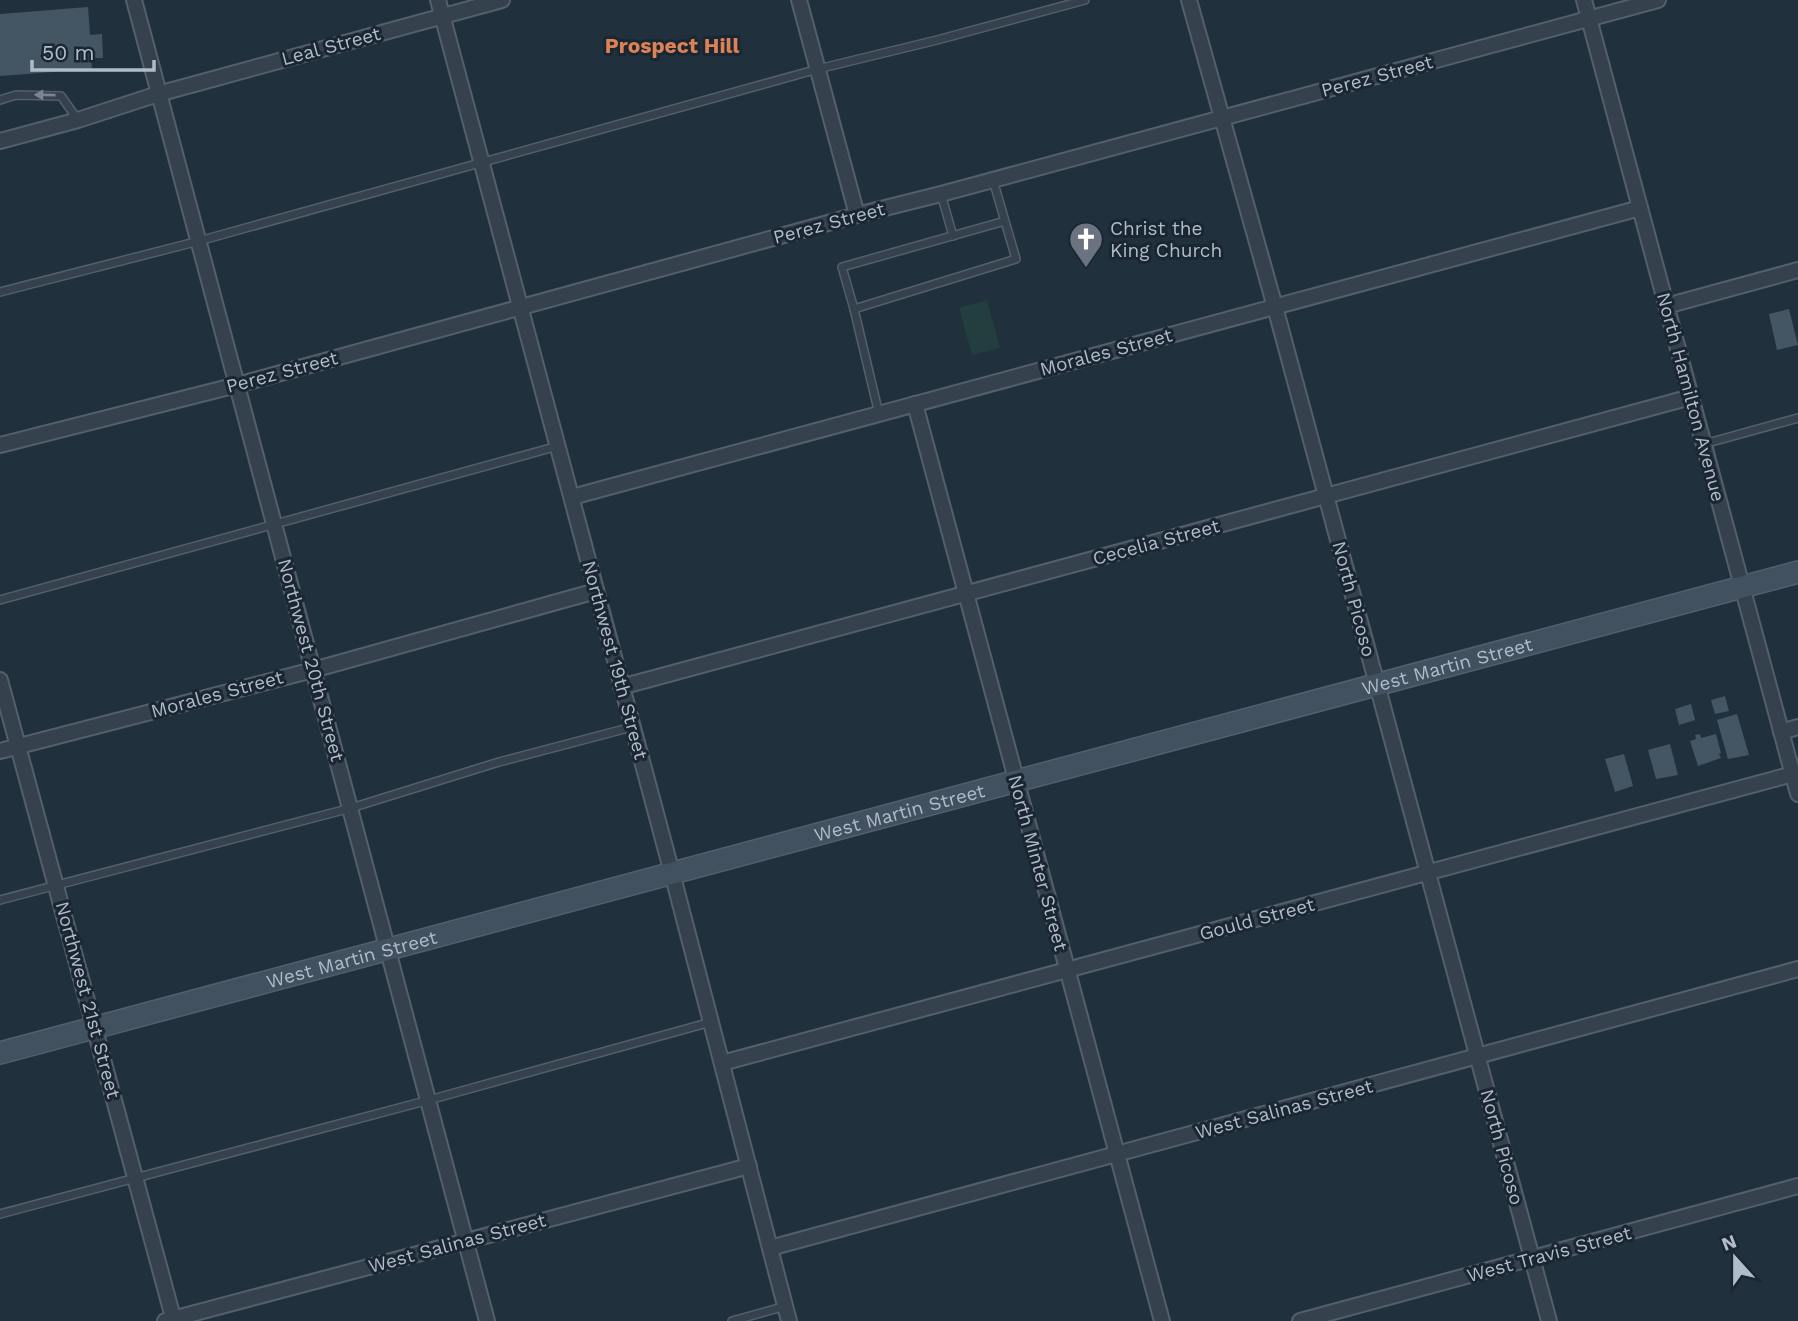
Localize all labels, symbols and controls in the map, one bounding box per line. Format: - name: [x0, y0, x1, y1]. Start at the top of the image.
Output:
- street label: Leal Street: [279, 22, 383, 70]
- scale bar: [32, 28, 154, 72]
- district label: Prospect Hill: [605, 33, 739, 58]
- text: 50 m: [42, 40, 94, 65]
- street label: Perez Street: [1319, 50, 1435, 102]
- one-way arrow: [34, 90, 56, 101]
- street label: Perez Street: [771, 197, 887, 249]
- place label: Christ the King Church: [1110, 217, 1222, 262]
- church icon: Christ the King Church: [1067, 220, 1105, 269]
- street label: North Hamilton Avenue: [1652, 290, 1730, 504]
- street label: Morales Street: [1037, 323, 1175, 381]
- street label: Perez Street: [224, 346, 340, 398]
- street label: Cecelia Street: [1090, 514, 1222, 570]
- street label: North Picoso: [1328, 539, 1380, 659]
- street label: Northwest 20th Street: [273, 556, 349, 764]
- street label: Northwest 19th Street: [577, 558, 653, 762]
- street label: West Martin Street: [1359, 632, 1535, 700]
- street label: Morales Street: [148, 665, 286, 723]
- street label: North Minter Street: [1003, 772, 1073, 954]
- street label: West Martin Street: [812, 779, 987, 846]
- street label: Gould Street: [1197, 893, 1317, 945]
- street label: Northwest 21st Street: [51, 899, 125, 1101]
- street label: West Martin Street: [264, 925, 439, 993]
- street label: West Salinas Street: [1193, 1074, 1375, 1144]
- street label: North Picoso: [1476, 1087, 1528, 1207]
- street label: West Salinas Street: [366, 1208, 548, 1278]
- street label: West Travis Street: [1464, 1221, 1634, 1287]
- north arrow: [1700, 1223, 1770, 1293]
- text: N: [1718, 1229, 1740, 1256]

